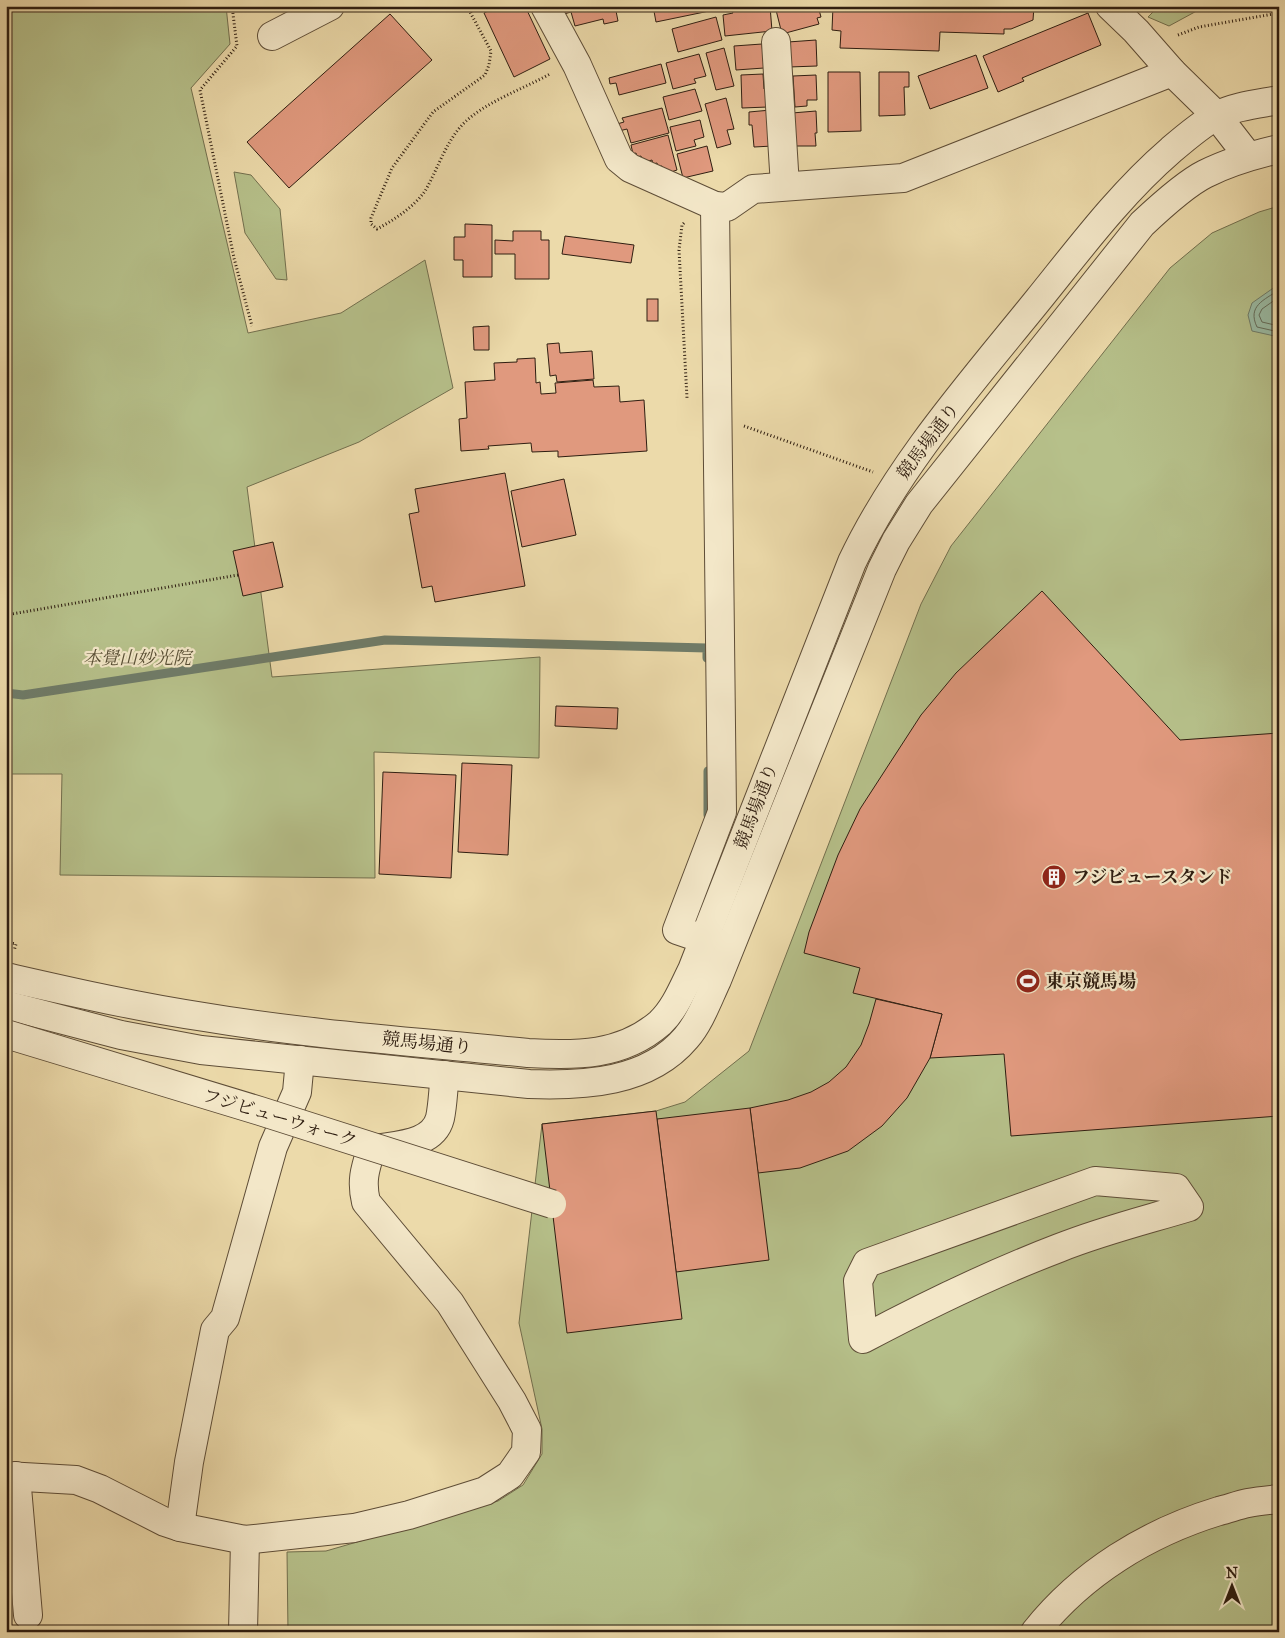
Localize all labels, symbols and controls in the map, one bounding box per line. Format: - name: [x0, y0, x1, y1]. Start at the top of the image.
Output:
- street label: 競馬場通り: [892, 398, 964, 484]
- park label: 本覺山妙光院: [83, 647, 194, 669]
- street label: 競馬場通り: [730, 760, 782, 852]
- building icon: フジビュースタンド: [1041, 864, 1067, 890]
- place label: フジビュースタンド: [1072, 866, 1232, 888]
- sports icon: 東京競馬場: [1015, 968, 1041, 994]
- place label: 東京競馬場: [1046, 970, 1136, 992]
- street label: 競馬場通り: [381, 1027, 473, 1059]
- street label: フジビューウォーク: [200, 1084, 360, 1152]
- north arrow: [1208, 1560, 1258, 1610]
- text: N: [1226, 1565, 1238, 1582]

